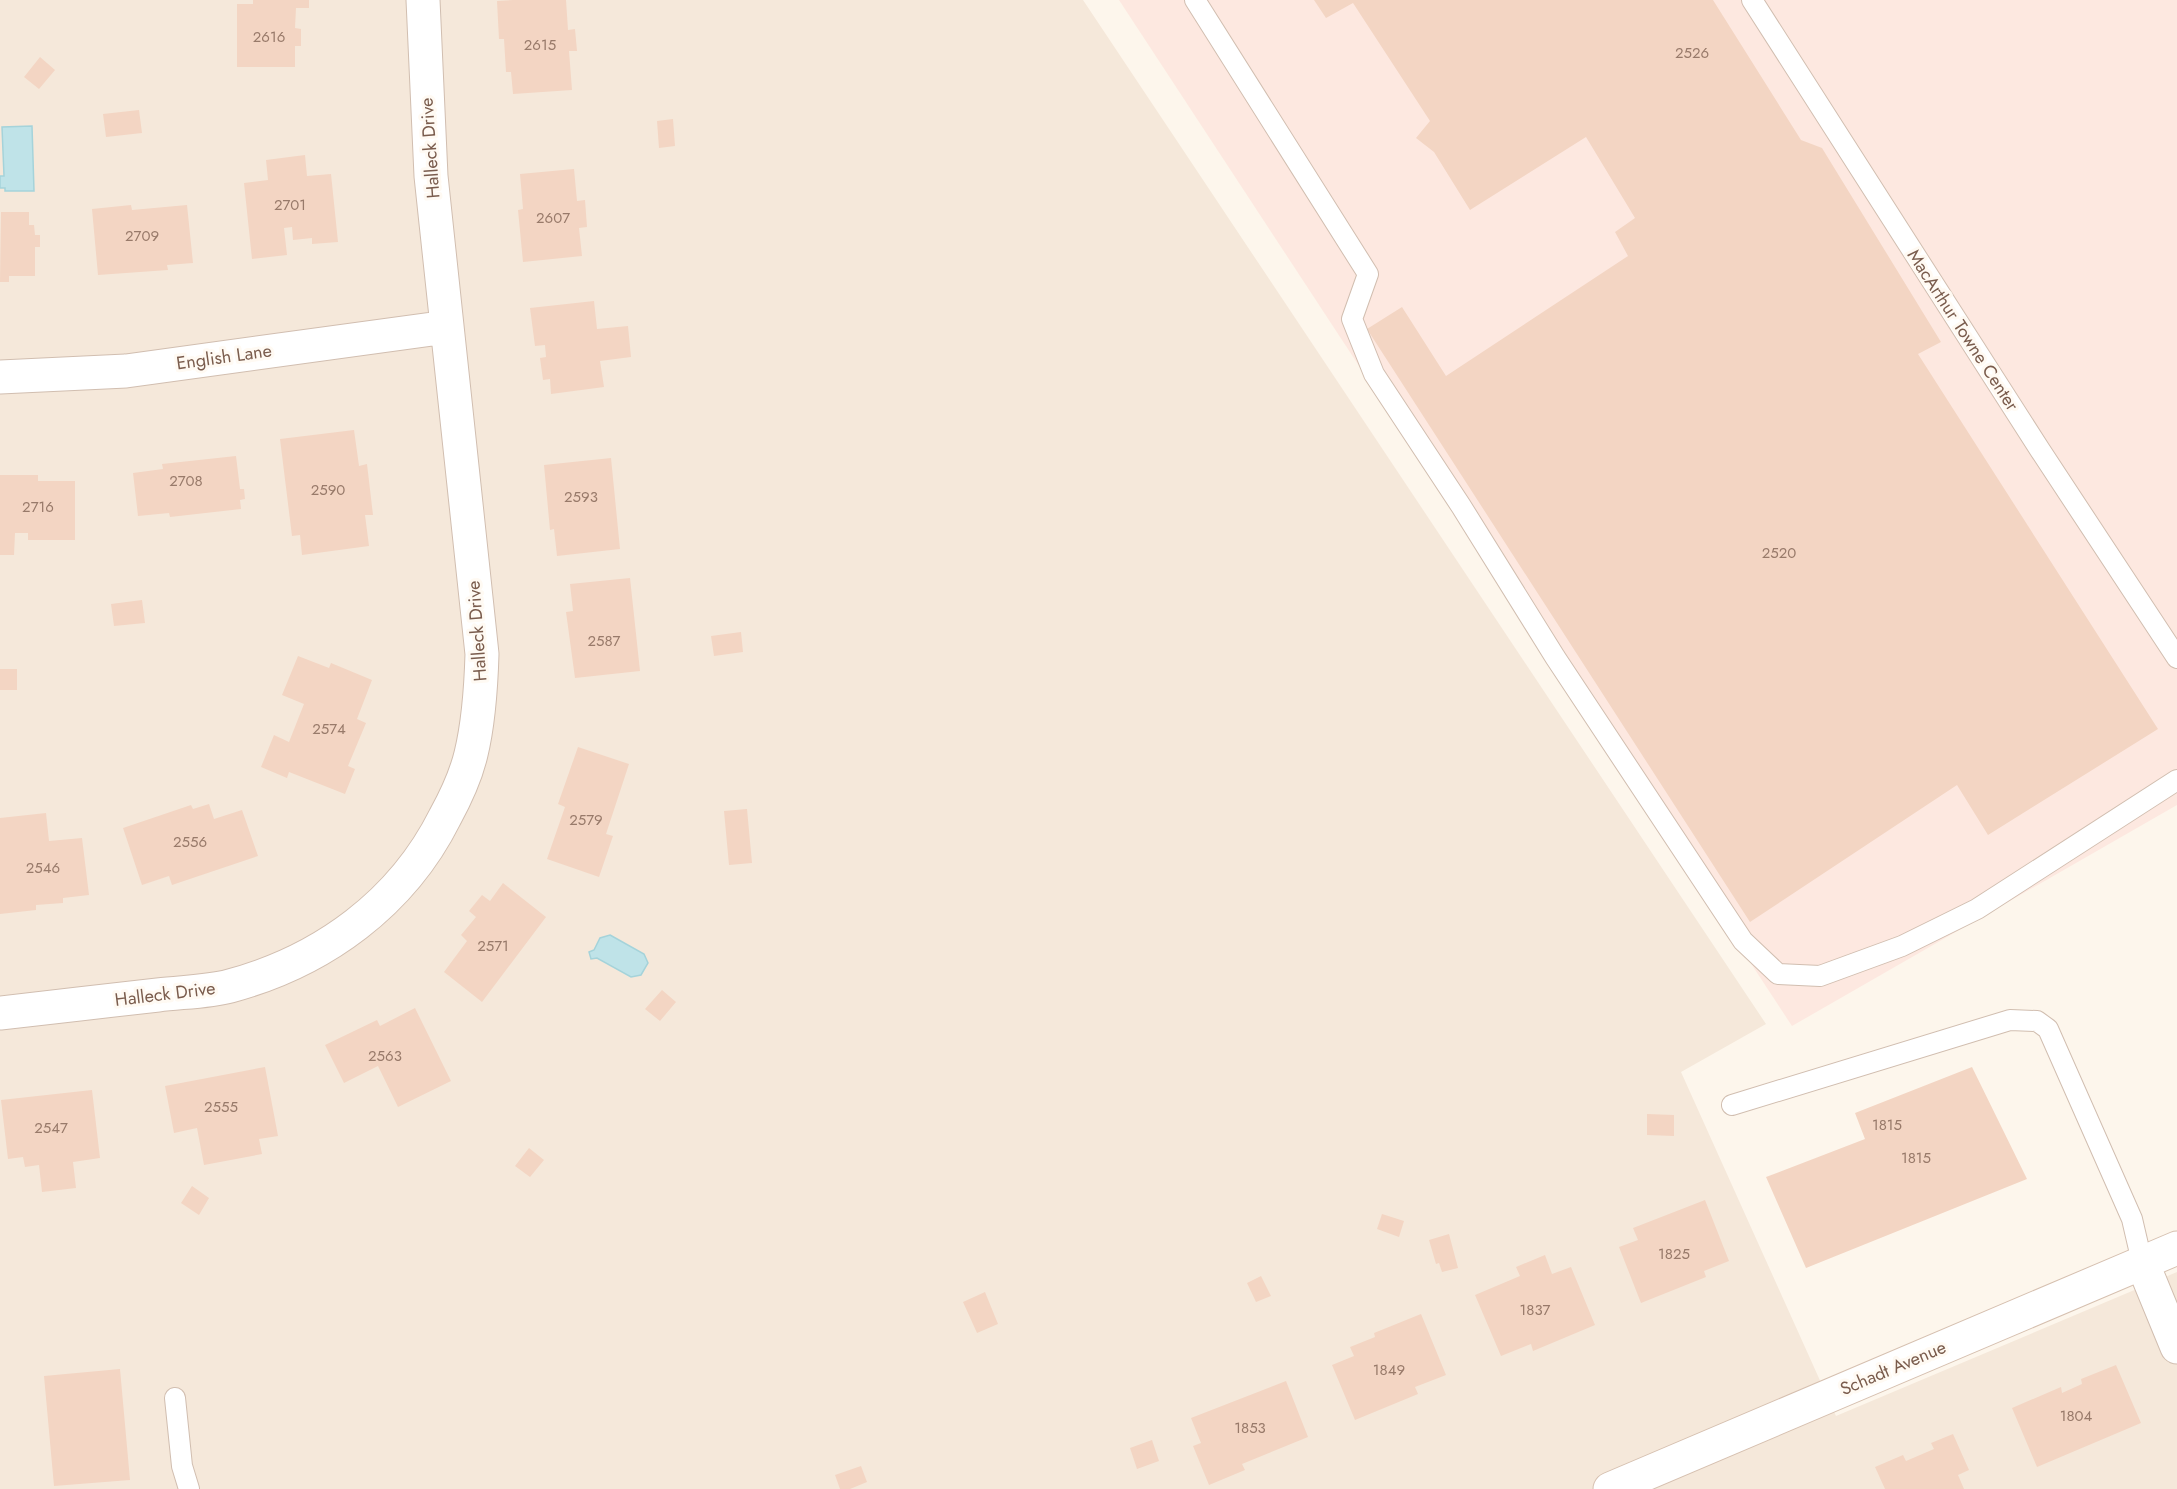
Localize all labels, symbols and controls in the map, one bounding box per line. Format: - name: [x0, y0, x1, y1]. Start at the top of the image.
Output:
- house number: 2616: [253, 26, 285, 48]
- house number: 2615: [524, 34, 556, 56]
- house number: 2526: [1675, 42, 1709, 64]
- street label: Halleck Drive: [414, 97, 446, 199]
- house number: 2701: [274, 194, 306, 216]
- house number: 2607: [536, 207, 570, 229]
- house number: 2709: [125, 225, 159, 247]
- street label: MacArthur Towne Center: [1901, 244, 2026, 417]
- street label: English Lane: [175, 337, 273, 377]
- house number: 2708: [169, 470, 203, 492]
- house number: 2590: [311, 479, 345, 501]
- house number: 2593: [564, 486, 598, 508]
- house number: 2716: [22, 496, 54, 518]
- house number: 2520: [1762, 542, 1796, 564]
- street label: Halleck Drive: [461, 580, 493, 682]
- house number: 2587: [588, 630, 621, 652]
- house number: 2574: [312, 718, 346, 740]
- house number: 2579: [569, 809, 603, 831]
- house number: 2556: [173, 831, 207, 853]
- house number: 2546: [26, 857, 60, 879]
- house number: 2571: [477, 935, 509, 957]
- street label: Halleck Drive: [113, 975, 217, 1013]
- house number: 2563: [368, 1045, 402, 1067]
- house number: 2555: [204, 1096, 238, 1118]
- house number: 1815: [1872, 1114, 1902, 1136]
- house number: 2547: [34, 1117, 68, 1139]
- house number: 1815: [1901, 1147, 1931, 1169]
- house number: 1825: [1658, 1243, 1690, 1265]
- house number: 1837: [1520, 1299, 1551, 1321]
- street label: Schadt Avenue: [1836, 1334, 1950, 1402]
- house number: 1849: [1373, 1359, 1405, 1381]
- house number: 1804: [2060, 1405, 2093, 1427]
- house number: 1853: [1234, 1417, 1266, 1439]

